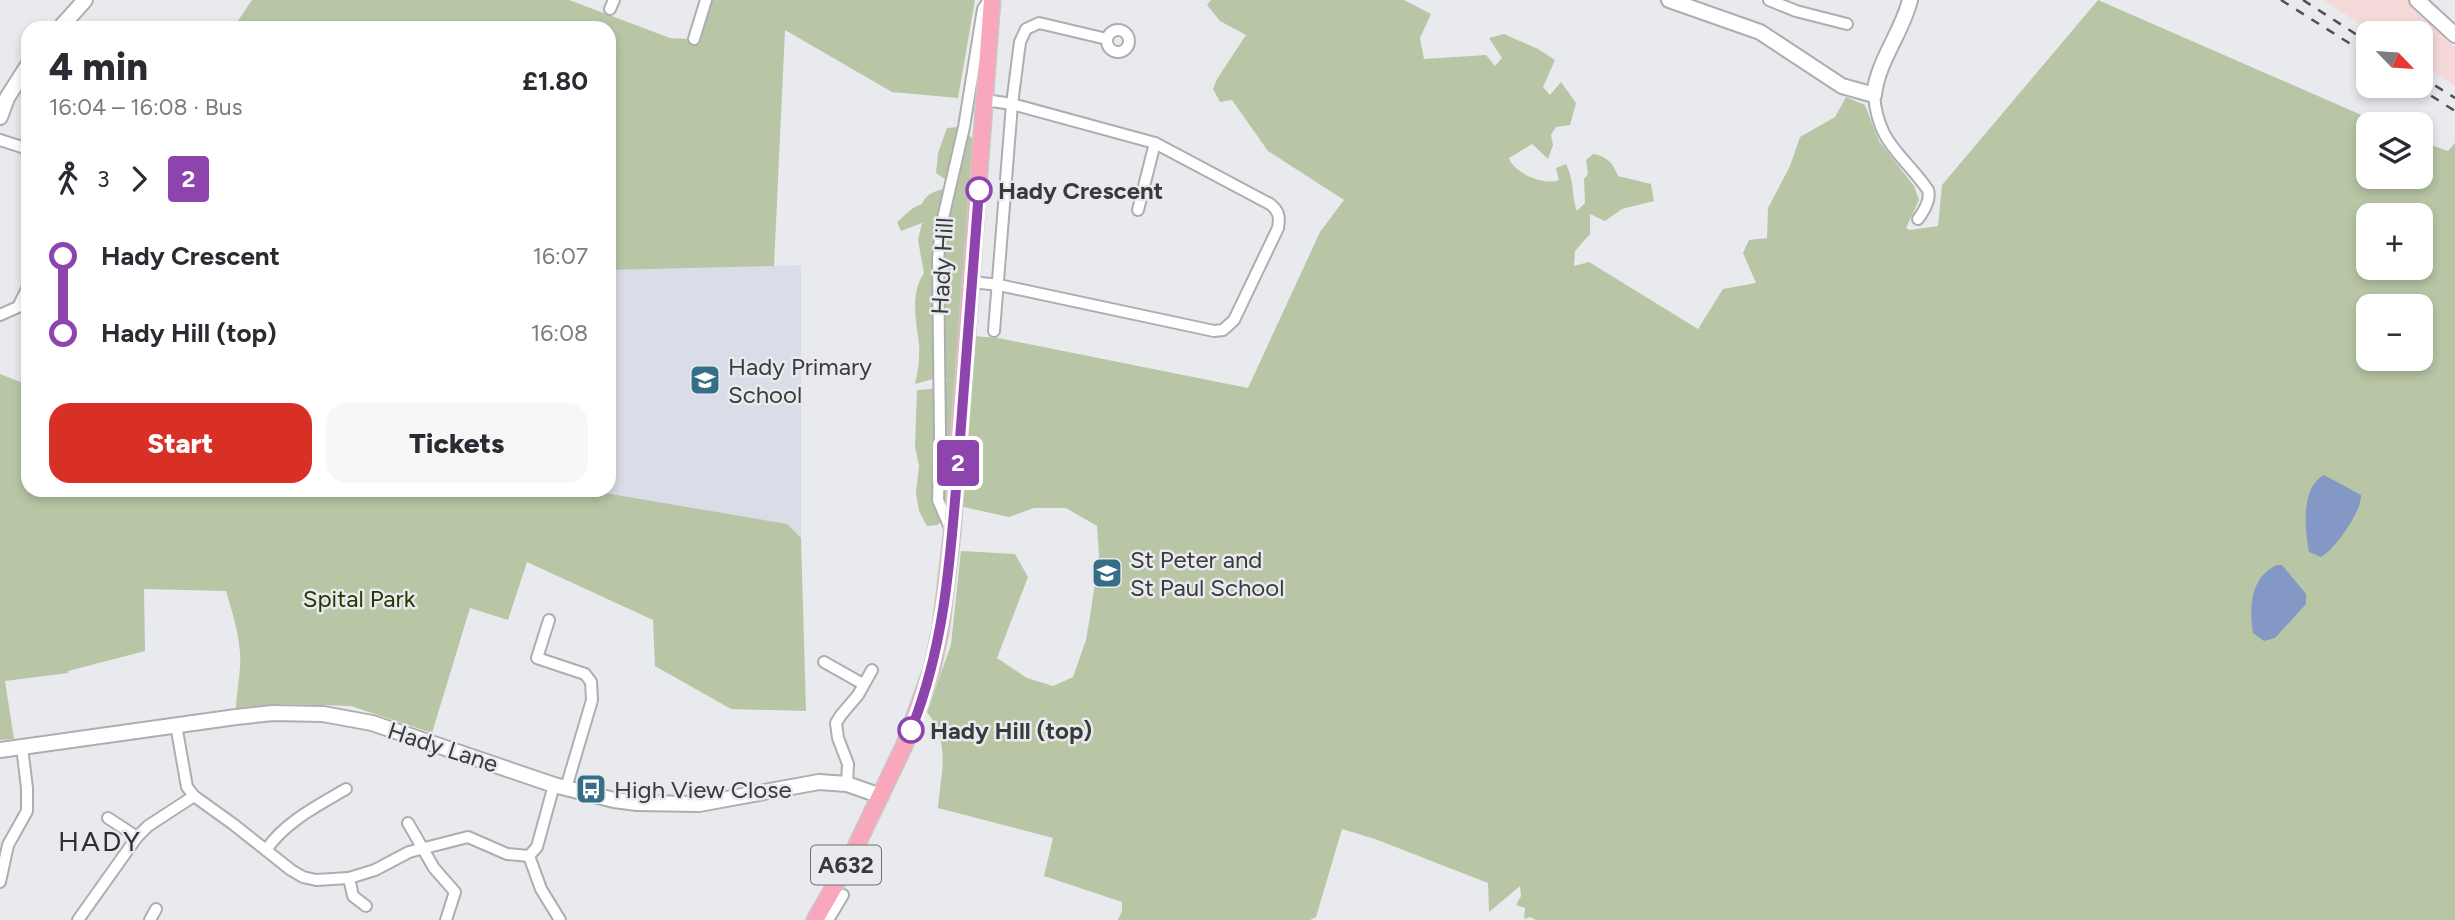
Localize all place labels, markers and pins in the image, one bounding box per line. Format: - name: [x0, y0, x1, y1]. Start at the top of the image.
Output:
- place label: Hady Crescent: [998, 176, 1163, 205]
- marker: Hady Crescent: [966, 177, 992, 203]
- place label: Hady Primary School: [728, 352, 872, 409]
- school or university icon: Hady Primary School: [688, 363, 722, 397]
- place label: St Peter and St Paul School: [1130, 545, 1284, 602]
- school or university icon: St Peter and St Paul School: [1090, 556, 1124, 590]
- place label: Hady Hill (top): [930, 716, 1092, 745]
- marker: Hady Hill (top): [898, 717, 924, 743]
- bus stop icon: High View Close: [574, 772, 608, 806]
- place label: High View Close: [614, 775, 792, 804]

